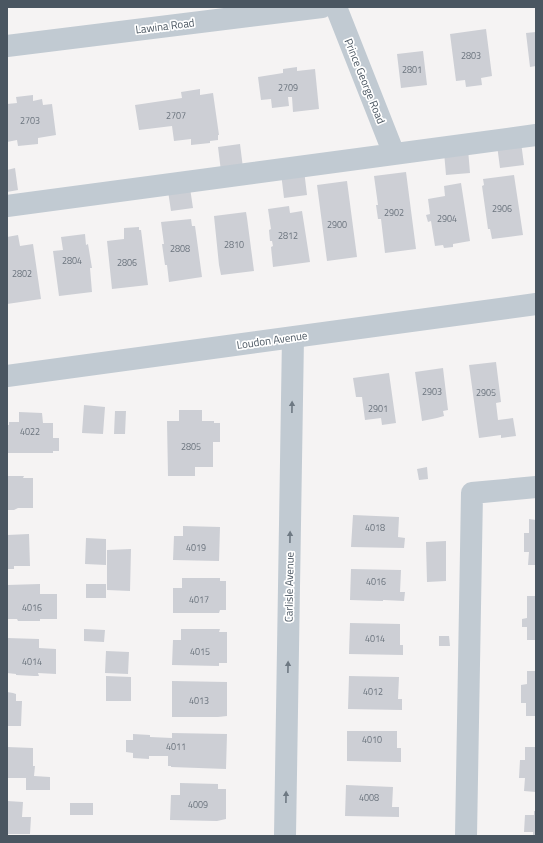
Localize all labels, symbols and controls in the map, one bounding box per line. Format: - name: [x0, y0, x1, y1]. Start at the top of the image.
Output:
- street label: Lawina Road: [135, 14, 196, 38]
- street label: Prince George Road: [341, 36, 389, 126]
- house number: 2803: [461, 49, 481, 62]
- house number: 2801: [402, 63, 422, 76]
- house number: 2709: [278, 81, 298, 94]
- house number: 2707: [166, 109, 186, 122]
- house number: 2703: [20, 114, 40, 127]
- house number: 2906: [492, 202, 512, 215]
- house number: 2902: [384, 206, 404, 219]
- house number: 2904: [437, 212, 457, 225]
- house number: 2900: [327, 218, 347, 231]
- house number: 2812: [278, 229, 298, 242]
- house number: 2810: [224, 238, 244, 251]
- house number: 2808: [170, 242, 190, 255]
- house number: 2804: [62, 254, 82, 267]
- house number: 2806: [117, 256, 137, 269]
- house number: 2802: [12, 267, 32, 280]
- street label: Loudon Avenue: [236, 327, 309, 353]
- house number: 2903: [422, 385, 442, 398]
- house number: 2905: [476, 386, 496, 399]
- one-way arrow: [288, 401, 295, 413]
- house number: 2901: [368, 402, 388, 415]
- house number: 4022: [20, 425, 40, 438]
- house number: 2805: [181, 440, 201, 453]
- house number: 4018: [365, 521, 385, 534]
- one-way arrow: [286, 531, 293, 543]
- house number: 4019: [186, 541, 206, 554]
- street label: Carlisle Avenue: [280, 551, 298, 622]
- house number: 4016: [366, 575, 386, 588]
- house number: 4017: [189, 593, 209, 606]
- house number: 4016: [22, 601, 42, 614]
- house number: 4014: [365, 632, 385, 645]
- house number: 4015: [190, 645, 210, 658]
- house number: 4014: [22, 655, 42, 668]
- one-way arrow: [285, 660, 291, 673]
- house number: 4012: [363, 685, 383, 698]
- house number: 4013: [189, 694, 209, 707]
- house number: 4010: [362, 733, 382, 746]
- house number: 4011: [166, 740, 186, 753]
- one-way arrow: [283, 790, 289, 803]
- house number: 4008: [359, 791, 379, 804]
- house number: 4009: [188, 798, 208, 811]

